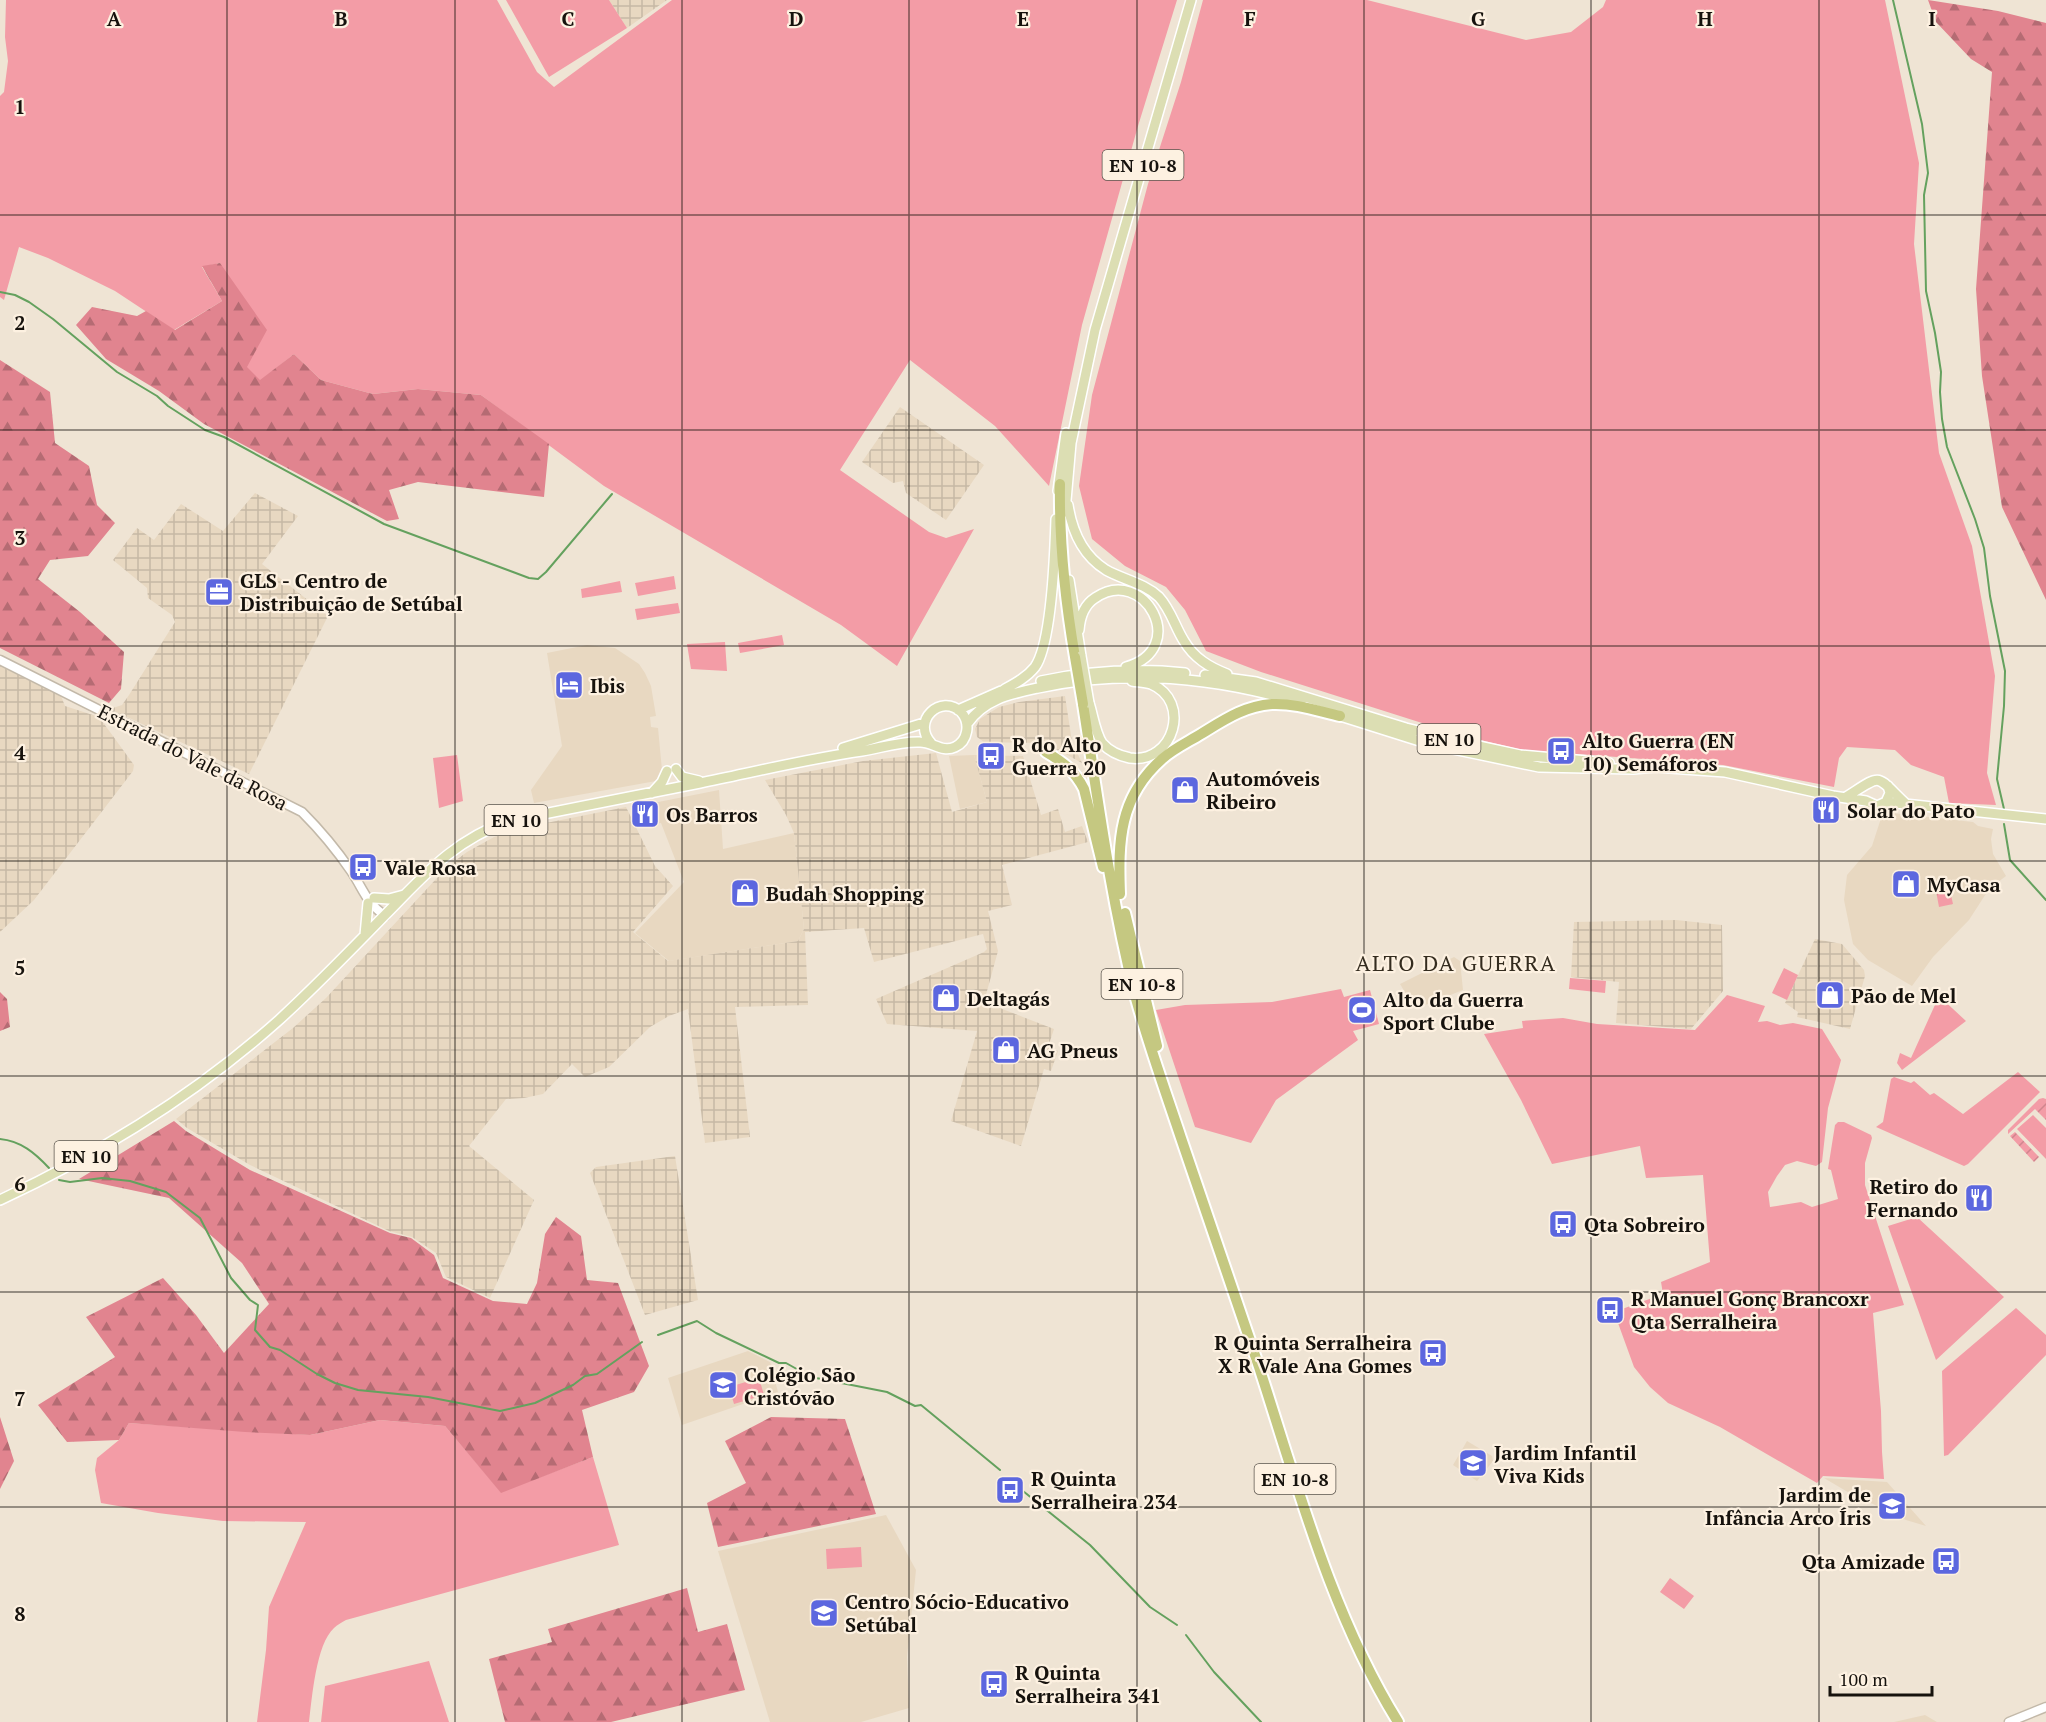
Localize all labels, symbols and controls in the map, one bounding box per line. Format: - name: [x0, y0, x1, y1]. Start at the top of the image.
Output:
- text: A: [107, 5, 122, 32]
- text: B: [335, 5, 348, 32]
- text: C: [561, 5, 575, 32]
- text: D: [789, 5, 803, 32]
- text: E: [1017, 5, 1029, 32]
- text: F: [1244, 5, 1256, 32]
- text: G: [1471, 5, 1485, 32]
- text: H: [1697, 5, 1713, 32]
- text: I: [1928, 5, 1936, 32]
- text: 1: [14, 93, 26, 120]
- road number: EN 10-8: [1102, 150, 1184, 180]
- text: 2: [14, 309, 26, 336]
- text: 3: [14, 524, 26, 551]
- place label: GLS - Centro de Distribuição de Setúbal: [240, 567, 463, 617]
- office icon: GLS - Centro de Distribuição de Setúbal: [203, 576, 235, 608]
- hotel icon: Ibis: [553, 669, 585, 701]
- place label: Ibis: [590, 672, 625, 699]
- street label: Estrada do Vale da Rosa: [94, 697, 292, 817]
- road number: EN 10: [1418, 724, 1480, 754]
- place label: Alto Guerra (EN 10) Semáforos: [1582, 727, 1734, 777]
- place label: R do Alto Guerra 20: [1012, 731, 1106, 781]
- bus stop icon: Alto Guerra (EN 10) Semáforos: [1545, 735, 1577, 767]
- text: 4: [14, 739, 26, 766]
- bus stop icon: R do Alto Guerra 20: [975, 740, 1007, 772]
- place label: Automóveis Ribeiro: [1206, 765, 1320, 815]
- shop icon: Automóveis Ribeiro: [1169, 774, 1201, 806]
- restaurant icon: Solar do Pato: [1810, 794, 1842, 826]
- place label: Solar do Pato: [1847, 797, 1975, 824]
- restaurant icon: Os Barros: [629, 798, 661, 830]
- place label: Os Barros: [666, 801, 758, 828]
- road number: EN 10: [484, 805, 548, 835]
- bus stop icon: Vale Rosa: [347, 851, 379, 883]
- place label: Vale Rosa: [384, 854, 476, 881]
- shop icon: MyCasa: [1890, 868, 1922, 900]
- place label: MyCasa: [1927, 871, 2001, 898]
- shop icon: Budah Shopping: [729, 877, 761, 909]
- place label: Budah Shopping: [766, 880, 924, 907]
- district label: ALTO DA GUERRA: [1356, 948, 1556, 977]
- text: 5: [14, 954, 26, 981]
- road number: EN 10-8: [1102, 969, 1182, 999]
- shop icon: Pão de Mel: [1814, 979, 1846, 1011]
- shop icon: Deltagás: [930, 982, 962, 1014]
- place label: Pão de Mel: [1851, 982, 1957, 1009]
- place label: Deltagás: [967, 985, 1050, 1012]
- place label: Alto da Guerra Sport Clube: [1383, 986, 1524, 1036]
- sports icon: Alto da Guerra Sport Clube: [1346, 994, 1378, 1026]
- shop icon: AG Pneus: [990, 1034, 1022, 1066]
- place label: AG Pneus: [1027, 1037, 1118, 1064]
- road number: EN 10: [54, 1141, 118, 1171]
- text: 6: [14, 1170, 26, 1197]
- place label: Retiro do Fernando: [1866, 1173, 1958, 1223]
- restaurant icon: Retiro do Fernando: [1963, 1182, 1995, 1214]
- bus stop icon: Qta Sobreiro: [1547, 1208, 1579, 1240]
- place label: Qta Sobreiro: [1584, 1211, 1705, 1238]
- place label: R Manuel Gonç Brancoxr Qta Serralheira: [1631, 1285, 1869, 1335]
- bus stop icon: R Manuel Gonç Brancoxr Qta Serralheira: [1594, 1294, 1626, 1326]
- place label: R Quinta Serralheira X R Vale Ana Gomes: [1214, 1329, 1412, 1379]
- bus stop icon: R Quinta Serralheira X R Vale Ana Gomes: [1417, 1337, 1449, 1369]
- place label: Colégio São Cristóvão: [744, 1361, 855, 1411]
- school or university icon: Colégio São Cristóvão: [707, 1369, 739, 1401]
- text: 7: [14, 1385, 26, 1412]
- place label: Jardim Infantil Viva Kids: [1494, 1439, 1637, 1489]
- school or university icon: Jardim Infantil Viva Kids: [1457, 1447, 1489, 1479]
- road number: EN 10-8: [1254, 1464, 1336, 1494]
- place label: R Quinta Serralheira 234: [1031, 1465, 1178, 1515]
- bus stop icon: R Quinta Serralheira 234: [994, 1474, 1026, 1506]
- place label: Jardim de Infância Arco Íris: [1705, 1481, 1871, 1531]
- school or university icon: Jardim de Infância Arco Íris: [1876, 1490, 1908, 1522]
- bus stop icon: Qta Amizade: [1930, 1545, 1962, 1577]
- place label: Qta Amizade: [1802, 1548, 1925, 1575]
- place label: Centro Sócio-Educativo Setúbal: [845, 1588, 1069, 1638]
- school or university icon: Centro Sócio-Educativo Setúbal: [808, 1597, 840, 1629]
- text: 8: [14, 1600, 26, 1627]
- place label: R Quinta Serralheira 341: [1015, 1659, 1161, 1709]
- scale bar: [1830, 1659, 1932, 1697]
- text: 100 m: [1839, 1667, 1888, 1691]
- bus stop icon: R Quinta Serralheira 341: [978, 1668, 1010, 1700]

